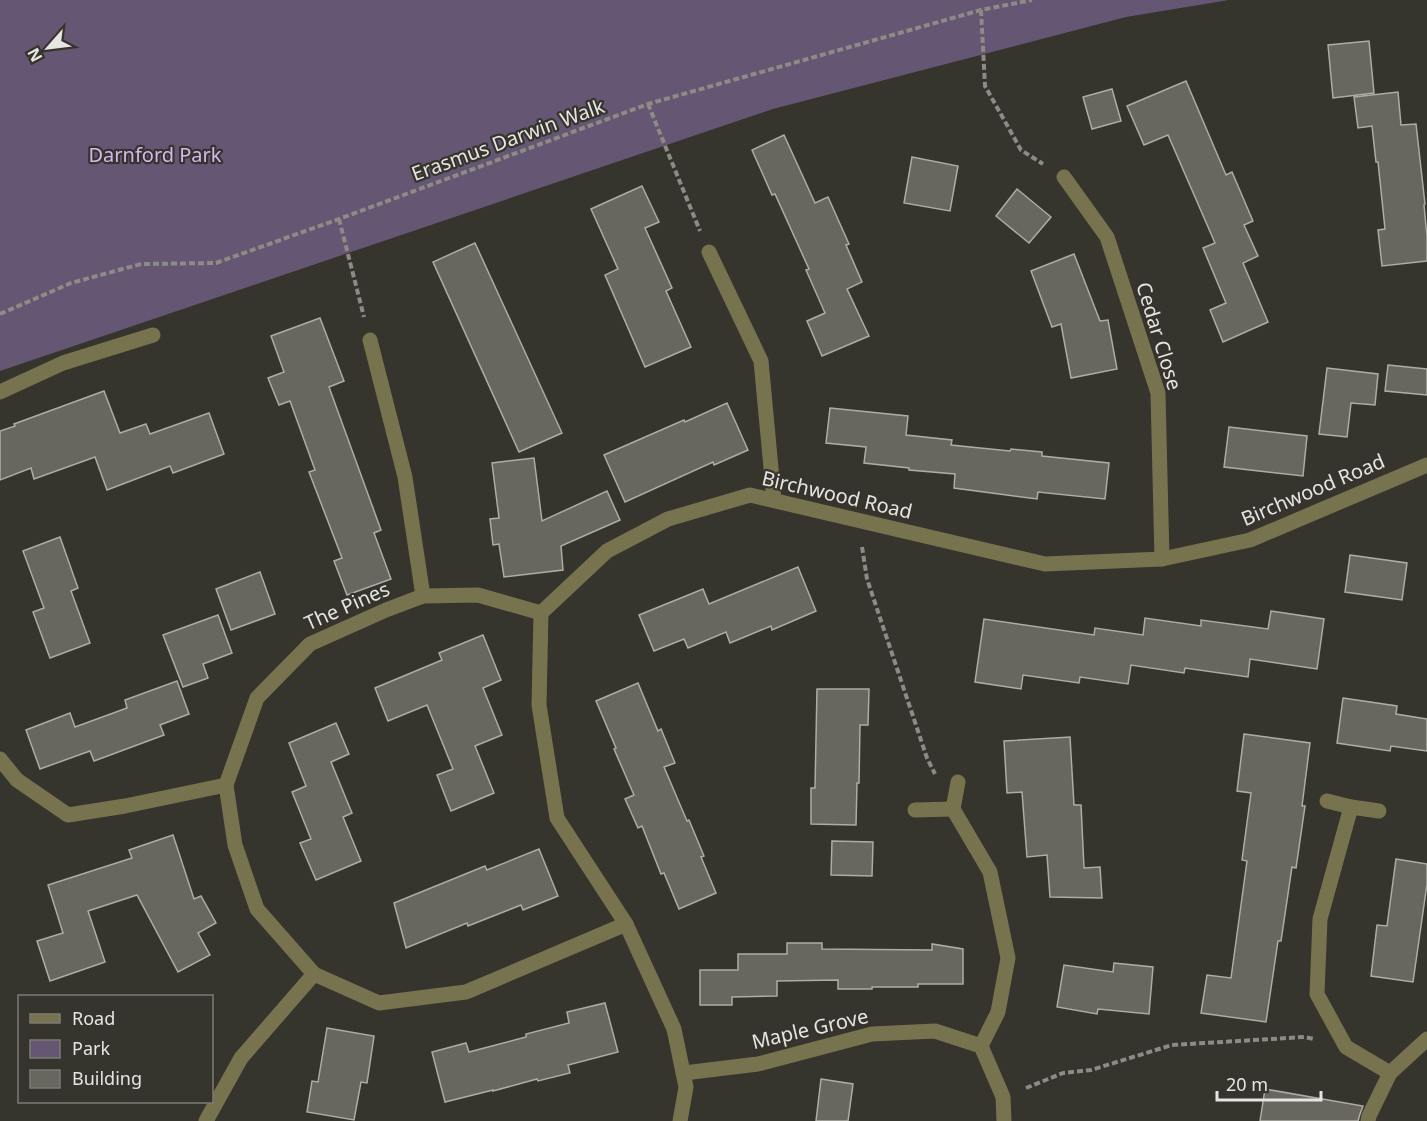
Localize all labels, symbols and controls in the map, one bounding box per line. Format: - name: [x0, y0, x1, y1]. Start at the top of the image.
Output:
- north arrow: [18, 18, 78, 78]
- text: N: [22, 44, 48, 66]
- street label: Erasmus Darwin Walk: [408, 92, 608, 187]
- park label: Darnford Park: [88, 141, 222, 168]
- street label: Cedar Close: [1130, 279, 1189, 393]
- street label: Birchwood Road: [1237, 447, 1389, 532]
- street label: Birchwood Road: [759, 464, 915, 525]
- street label: The Pines: [300, 575, 394, 636]
- legend: [18, 995, 213, 1103]
- street label: Maple Grove: [749, 1002, 871, 1055]
- text: Road: [72, 1006, 115, 1030]
- text: Park: [72, 1036, 110, 1060]
- scale bar: [1217, 1064, 1320, 1102]
- text: Building: [72, 1066, 142, 1090]
- text: 20 m: [1226, 1072, 1268, 1096]

